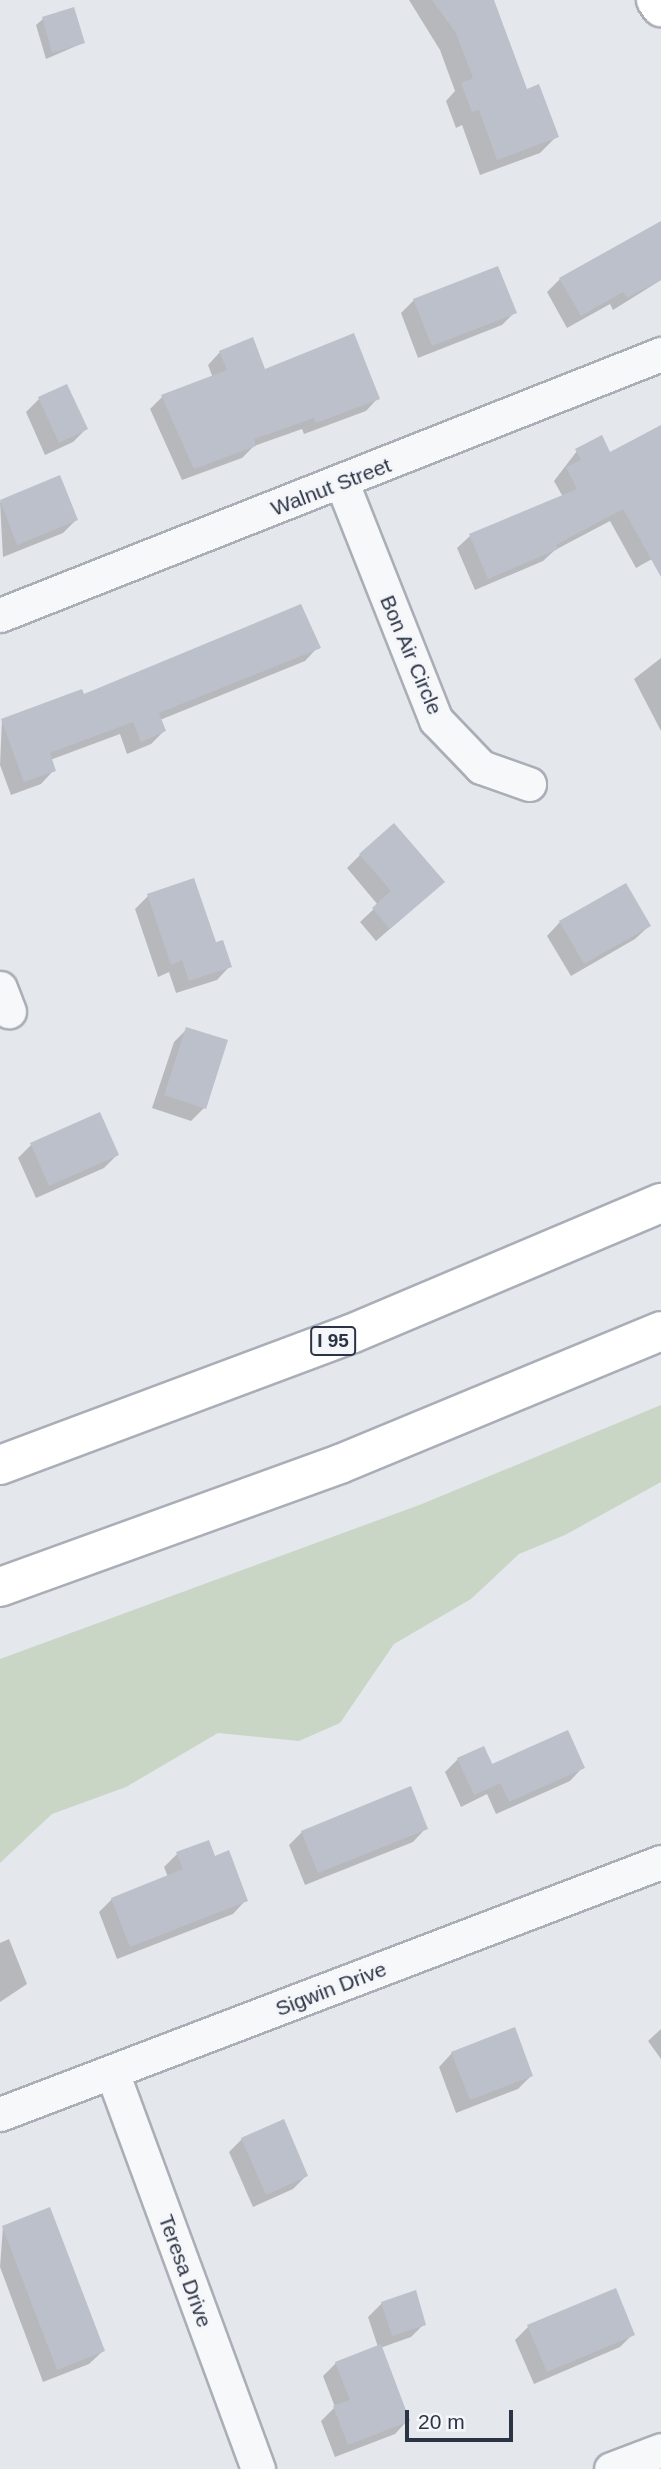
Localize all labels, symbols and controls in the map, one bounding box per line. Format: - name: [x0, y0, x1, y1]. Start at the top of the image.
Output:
- street label: Walnut Street: [267, 453, 395, 521]
- street label: Bon Air Circle: [374, 591, 448, 719]
- road number: I 95: [308, 1326, 358, 1357]
- street label: Sigwin Drive: [272, 1956, 390, 2022]
- street label: Teresa Drive: [153, 2211, 217, 2331]
- scale bar: [409, 2396, 518, 2440]
- text: 20 m: [418, 2410, 465, 2433]

